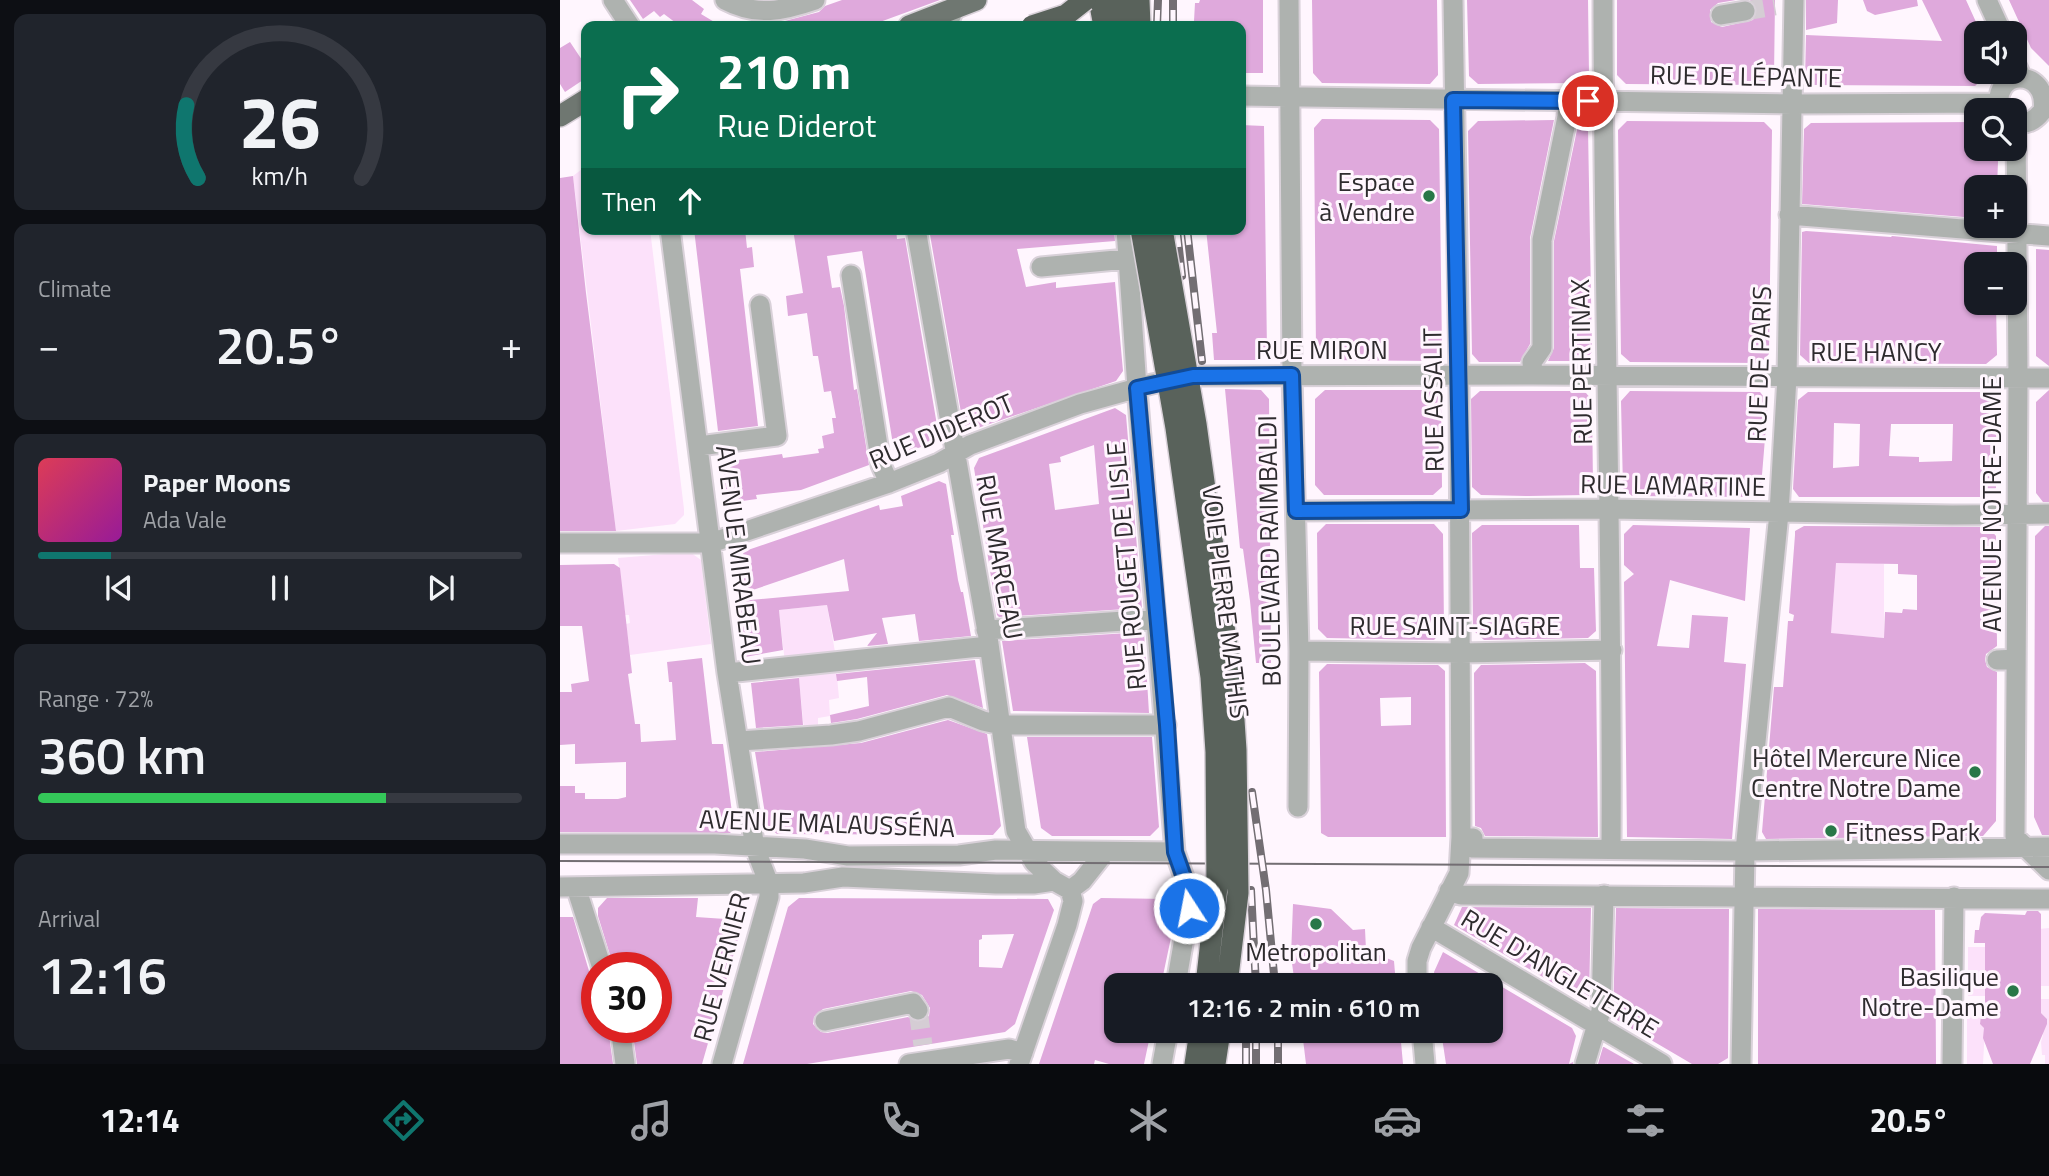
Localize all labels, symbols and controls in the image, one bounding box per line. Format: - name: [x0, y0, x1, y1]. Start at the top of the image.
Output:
- map controls: [1964, 21, 2027, 315]
- button: sound: [1964, 21, 2027, 84]
- text: 210 m: [717, 33, 851, 108]
- icon: right: [602, 49, 693, 140]
- street label: RUE DE LÉPANTE: [1650, 55, 1842, 97]
- text: 26: [239, 66, 321, 176]
- pin: [1558, 71, 1618, 131]
- icon: arrive: [1569, 82, 1607, 120]
- button: search: [1964, 98, 2027, 161]
- text: Rue Diderot: [717, 101, 876, 149]
- text: km/h: [252, 157, 308, 195]
- place label: Espace à Vendre: [1319, 162, 1415, 231]
- button: +: [1964, 175, 2027, 238]
- text: Then: [602, 182, 657, 221]
- icon: ahead: [671, 182, 709, 220]
- marker: Espace à Vendre: [1421, 188, 1437, 204]
- button: −: [1964, 252, 2027, 315]
- text: Climate: [38, 271, 111, 306]
- street label: RUE PERTINAX: [1560, 278, 1602, 445]
- street label: RUE DE PARIS: [1737, 285, 1781, 443]
- text: 20.5°: [216, 305, 344, 384]
- text: −: [38, 316, 59, 374]
- text: +: [501, 316, 522, 374]
- street label: RUE ASSALIT: [1412, 327, 1454, 472]
- street label: RUE MIRON: [1256, 330, 1388, 369]
- street label: RUE HANCY: [1810, 332, 1942, 371]
- street label: AVENUE NOTRE-DAME: [1972, 376, 2011, 632]
- street label: RUE DIDEROT: [863, 383, 1020, 479]
- street label: BOULEVARD RAIMBALDI: [1247, 415, 1291, 687]
- street label: RUE ROUGET DE LISLE: [1096, 440, 1156, 692]
- street label: AVENUE MIRABEAU: [706, 443, 772, 667]
- text: Paper Moons: [143, 463, 291, 502]
- street label: RUE LAMARTINE: [1580, 464, 1766, 506]
- street label: RUE MARCEAU: [966, 471, 1034, 643]
- street label: VOIE PIERRE MATHIS: [1192, 483, 1260, 721]
- text: Ada Vale: [143, 502, 227, 537]
- icon: previous: [100, 569, 138, 607]
- icon: pause: [261, 569, 299, 607]
- icon: next: [422, 569, 460, 607]
- street label: RUE SAINT-SIAGRE: [1350, 606, 1560, 645]
- text: Range · 72%: [38, 681, 153, 716]
- text: 360 km: [38, 715, 206, 794]
- place label: Hôtel Mercure Nice Centre Notre Dame: [1751, 738, 1961, 807]
- marker: Hôtel Mercure Nice Centre Notre Dame: [1967, 764, 1983, 780]
- street label: AVENUE MALAUSSÉNA: [698, 799, 956, 847]
- place label: Fitness Park: [1845, 812, 1980, 851]
- marker: Fitness Park: [1823, 823, 1839, 839]
- position arrow: [1152, 871, 1226, 945]
- street label: RUE VERNIER: [682, 888, 760, 1046]
- street label: RUE D'ANGLETERRE: [1454, 899, 1666, 1047]
- text: Arrival: [38, 901, 100, 936]
- marker: Metropolitan: [1308, 916, 1324, 932]
- place label: Metropolitan: [1245, 932, 1387, 971]
- text: 12:16: [38, 935, 167, 1014]
- speed limit sign: 30: [581, 952, 672, 1043]
- place label: Basilique Notre-Dame: [1861, 957, 1999, 1026]
- marker: Basilique Notre-Dame: [2005, 983, 2021, 999]
- text: 12:16 · 2 min · 610 m: [1187, 988, 1420, 1027]
- text: 12:14: [100, 1096, 180, 1144]
- icon: directions: [379, 1096, 428, 1145]
- icon: music: [627, 1096, 676, 1145]
- icon: phone: [876, 1096, 925, 1145]
- icon: climate: [1124, 1096, 1173, 1145]
- icon: car: [1373, 1096, 1422, 1145]
- icon: filters: [1621, 1096, 1670, 1145]
- text: 20.5°: [1869, 1096, 1949, 1144]

